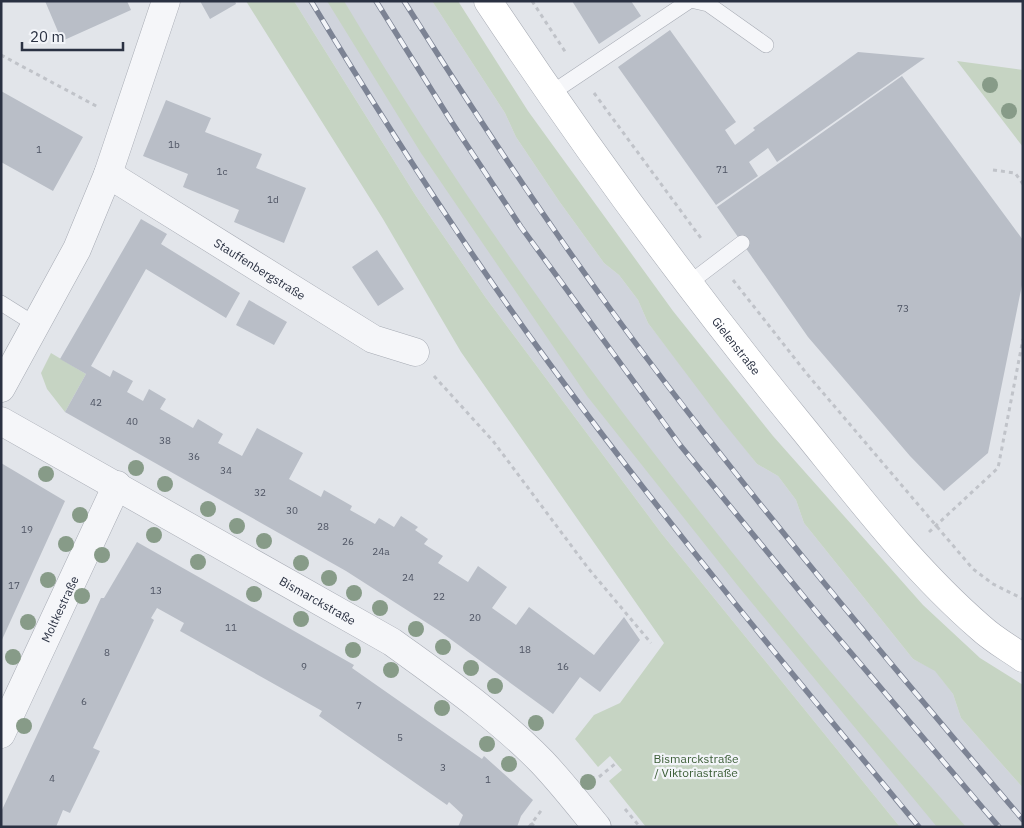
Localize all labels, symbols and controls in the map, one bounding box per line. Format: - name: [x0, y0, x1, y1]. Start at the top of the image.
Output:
- scale bar: [22, 20, 124, 52]
- text: 20 m: [30, 27, 65, 46]
- house number: 1b: [168, 138, 180, 151]
- house number: 1: [36, 143, 42, 156]
- house number: 71: [716, 163, 728, 176]
- house number: 1c: [216, 165, 228, 178]
- house number: 1d: [267, 193, 279, 206]
- street label: Stauffenbergstraße: [212, 235, 309, 303]
- house number: 73: [897, 302, 909, 315]
- street label: Gielenstraße: [709, 314, 764, 378]
- house number: 42: [90, 396, 102, 409]
- house number: 40: [126, 415, 138, 428]
- house number: 38: [159, 434, 171, 447]
- house number: 36: [188, 450, 200, 463]
- house number: 34: [220, 464, 232, 477]
- house number: 32: [254, 486, 266, 499]
- house number: 30: [286, 504, 298, 517]
- house number: 28: [317, 520, 329, 533]
- house number: 19: [21, 523, 33, 536]
- house number: 26: [342, 535, 354, 548]
- house number: 24a: [372, 545, 390, 558]
- house number: 24: [402, 571, 414, 584]
- street label: Moltkestraße: [37, 573, 81, 645]
- street label: Bismarckstraße: [277, 573, 359, 628]
- house number: 17: [8, 579, 20, 592]
- house number: 13: [150, 584, 162, 597]
- house number: 22: [433, 590, 445, 603]
- house number: 20: [469, 611, 481, 624]
- house number: 11: [225, 621, 237, 634]
- house number: 18: [519, 643, 531, 656]
- house number: 8: [104, 646, 110, 659]
- house number: 9: [301, 660, 307, 673]
- house number: 16: [557, 660, 569, 673]
- house number: 6: [81, 695, 87, 708]
- house number: 7: [356, 699, 362, 712]
- house number: 5: [397, 731, 403, 744]
- park label: Bismarckstraße / Viktoriastraße: [653, 751, 739, 780]
- house number: 3: [440, 761, 446, 774]
- house number: 4: [49, 772, 55, 785]
- house number: 1: [485, 773, 491, 786]

